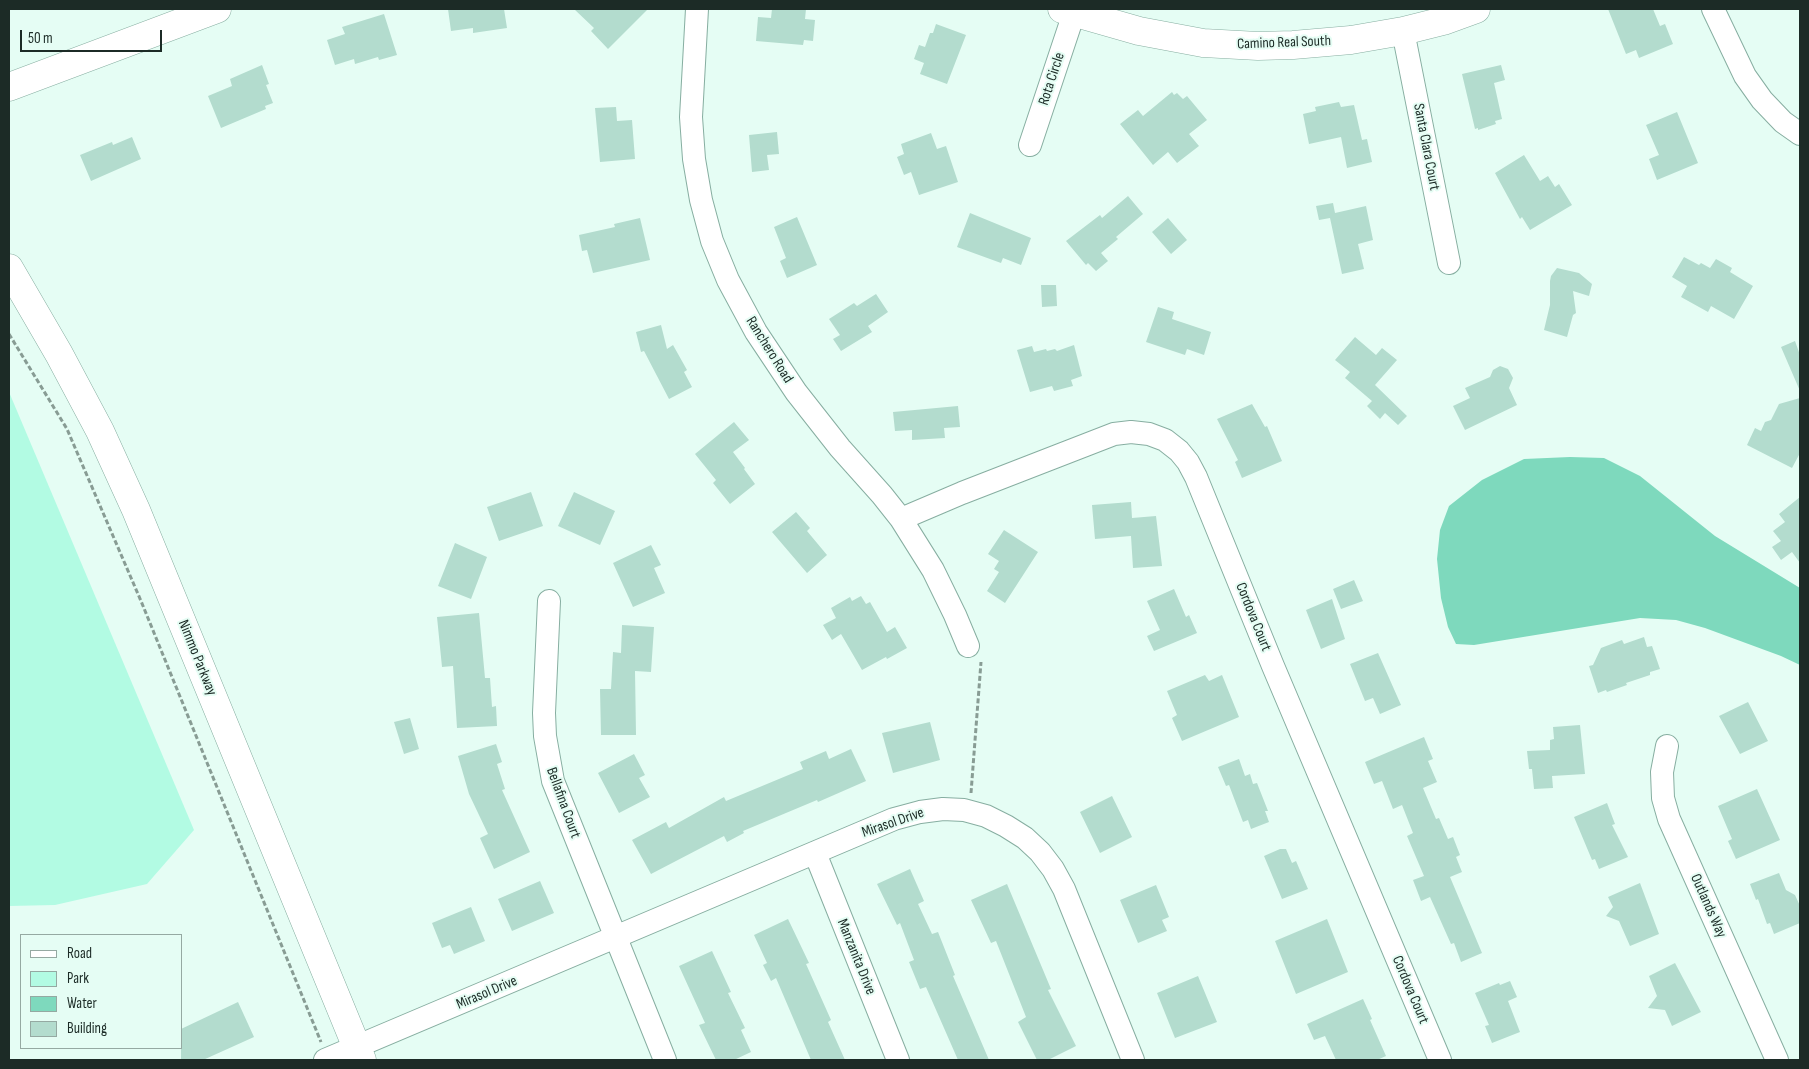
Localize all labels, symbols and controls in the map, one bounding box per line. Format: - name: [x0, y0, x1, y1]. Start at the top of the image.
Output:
- scale bar: [22, 20, 165, 52]
- text: 50 m: [28, 29, 53, 48]
- street label: Camino Real South: [1237, 32, 1331, 54]
- street label: Rota Circle: [1035, 50, 1069, 108]
- street label: Santa Clara Court: [1409, 102, 1443, 192]
- street label: Ranchero Road: [741, 313, 797, 387]
- street label: Cordova Court: [1231, 580, 1275, 654]
- street label: Nimmo Parkway: [174, 618, 220, 698]
- street label: Bellafina Court: [542, 765, 584, 841]
- street label: Mirasol Drive: [860, 804, 926, 842]
- street label: Outlands Way: [1686, 871, 1730, 941]
- street label: Manzanita Drive: [833, 916, 879, 998]
- legend: [20, 934, 182, 1049]
- text: Road: [67, 944, 92, 963]
- street label: Cordova Court: [1388, 953, 1432, 1027]
- text: Park: [67, 969, 89, 988]
- street label: Mirasol Drive: [454, 972, 520, 1014]
- text: Water: [67, 994, 97, 1013]
- text: Building: [67, 1019, 107, 1038]

